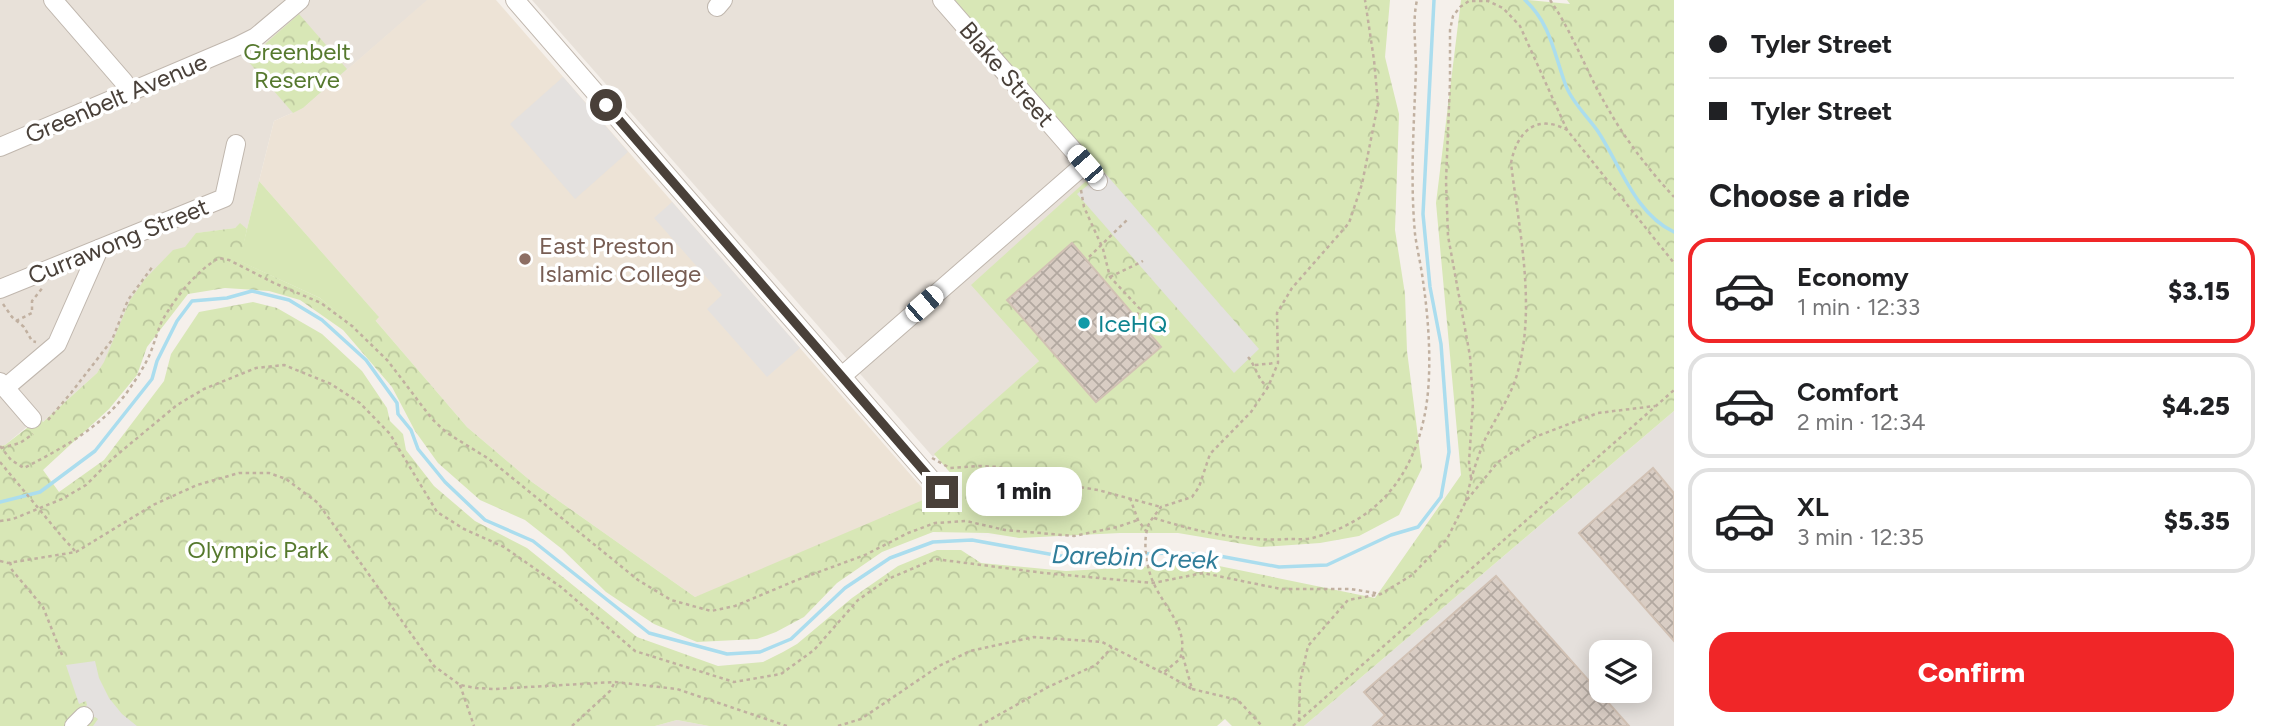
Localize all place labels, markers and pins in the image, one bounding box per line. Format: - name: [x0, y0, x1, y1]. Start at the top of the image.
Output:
- place label: East Preston Islamic College: [539, 231, 701, 288]
- marker: East Preston Islamic College: [517, 251, 533, 267]
- place label: IceHQ: [1098, 309, 1167, 338]
- marker: IceHQ: [1076, 315, 1092, 331]

